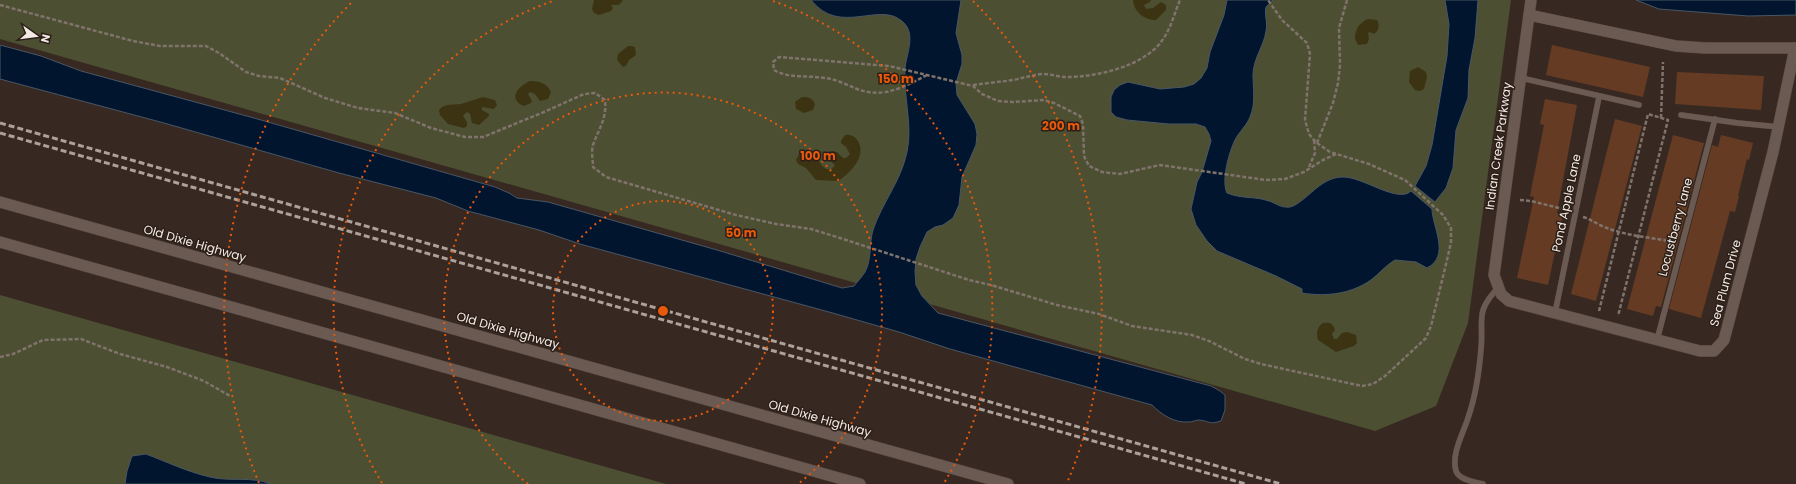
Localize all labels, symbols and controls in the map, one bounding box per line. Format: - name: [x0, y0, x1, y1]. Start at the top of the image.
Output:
- north arrow: [16, 16, 56, 56]
- text: N: [37, 32, 54, 44]
- text: 150 m: [878, 70, 914, 87]
- street label: Indian Creek Parkway: [1481, 81, 1515, 211]
- text: 200 m: [1042, 117, 1080, 134]
- text: 100 m: [800, 147, 836, 164]
- street label: Pond Apple Lane: [1547, 152, 1585, 254]
- street label: Locustberry Lane: [1654, 176, 1696, 278]
- street label: Old Dixie Highway: [142, 220, 249, 266]
- text: 50 m: [726, 224, 757, 241]
- street label: Sea Plum Drive: [1705, 238, 1745, 328]
- centre of rings: [656, 304, 670, 318]
- street label: Old Dixie Highway: [455, 307, 562, 353]
- street label: Old Dixie Highway: [767, 395, 874, 441]

